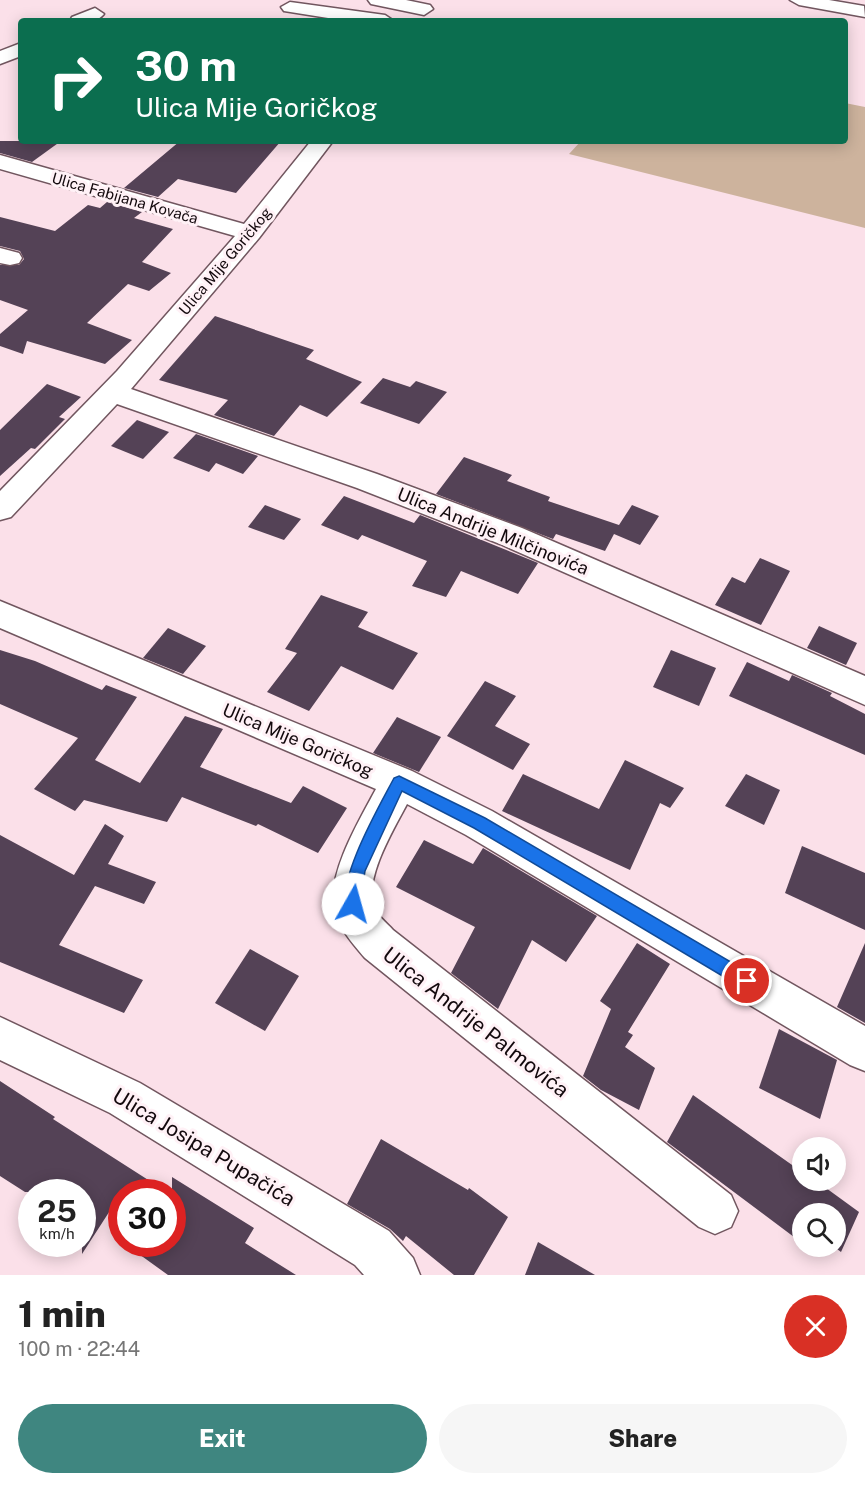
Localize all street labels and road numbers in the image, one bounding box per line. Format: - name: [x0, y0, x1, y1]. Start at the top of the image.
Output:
- street label: Ulica Fabijana Kovača: [50, 169, 200, 227]
- street label: Ulica Mije Goričkog: [175, 204, 275, 318]
- street label: Ulica Andrije Milčinovića: [394, 483, 592, 579]
- street label: Ulica Mije Goričkog: [219, 699, 377, 781]
- street label: Ulica Andrije Palmovića: [378, 942, 574, 1102]
- street label: Ulica Josipa Pupačića: [108, 1083, 300, 1211]

